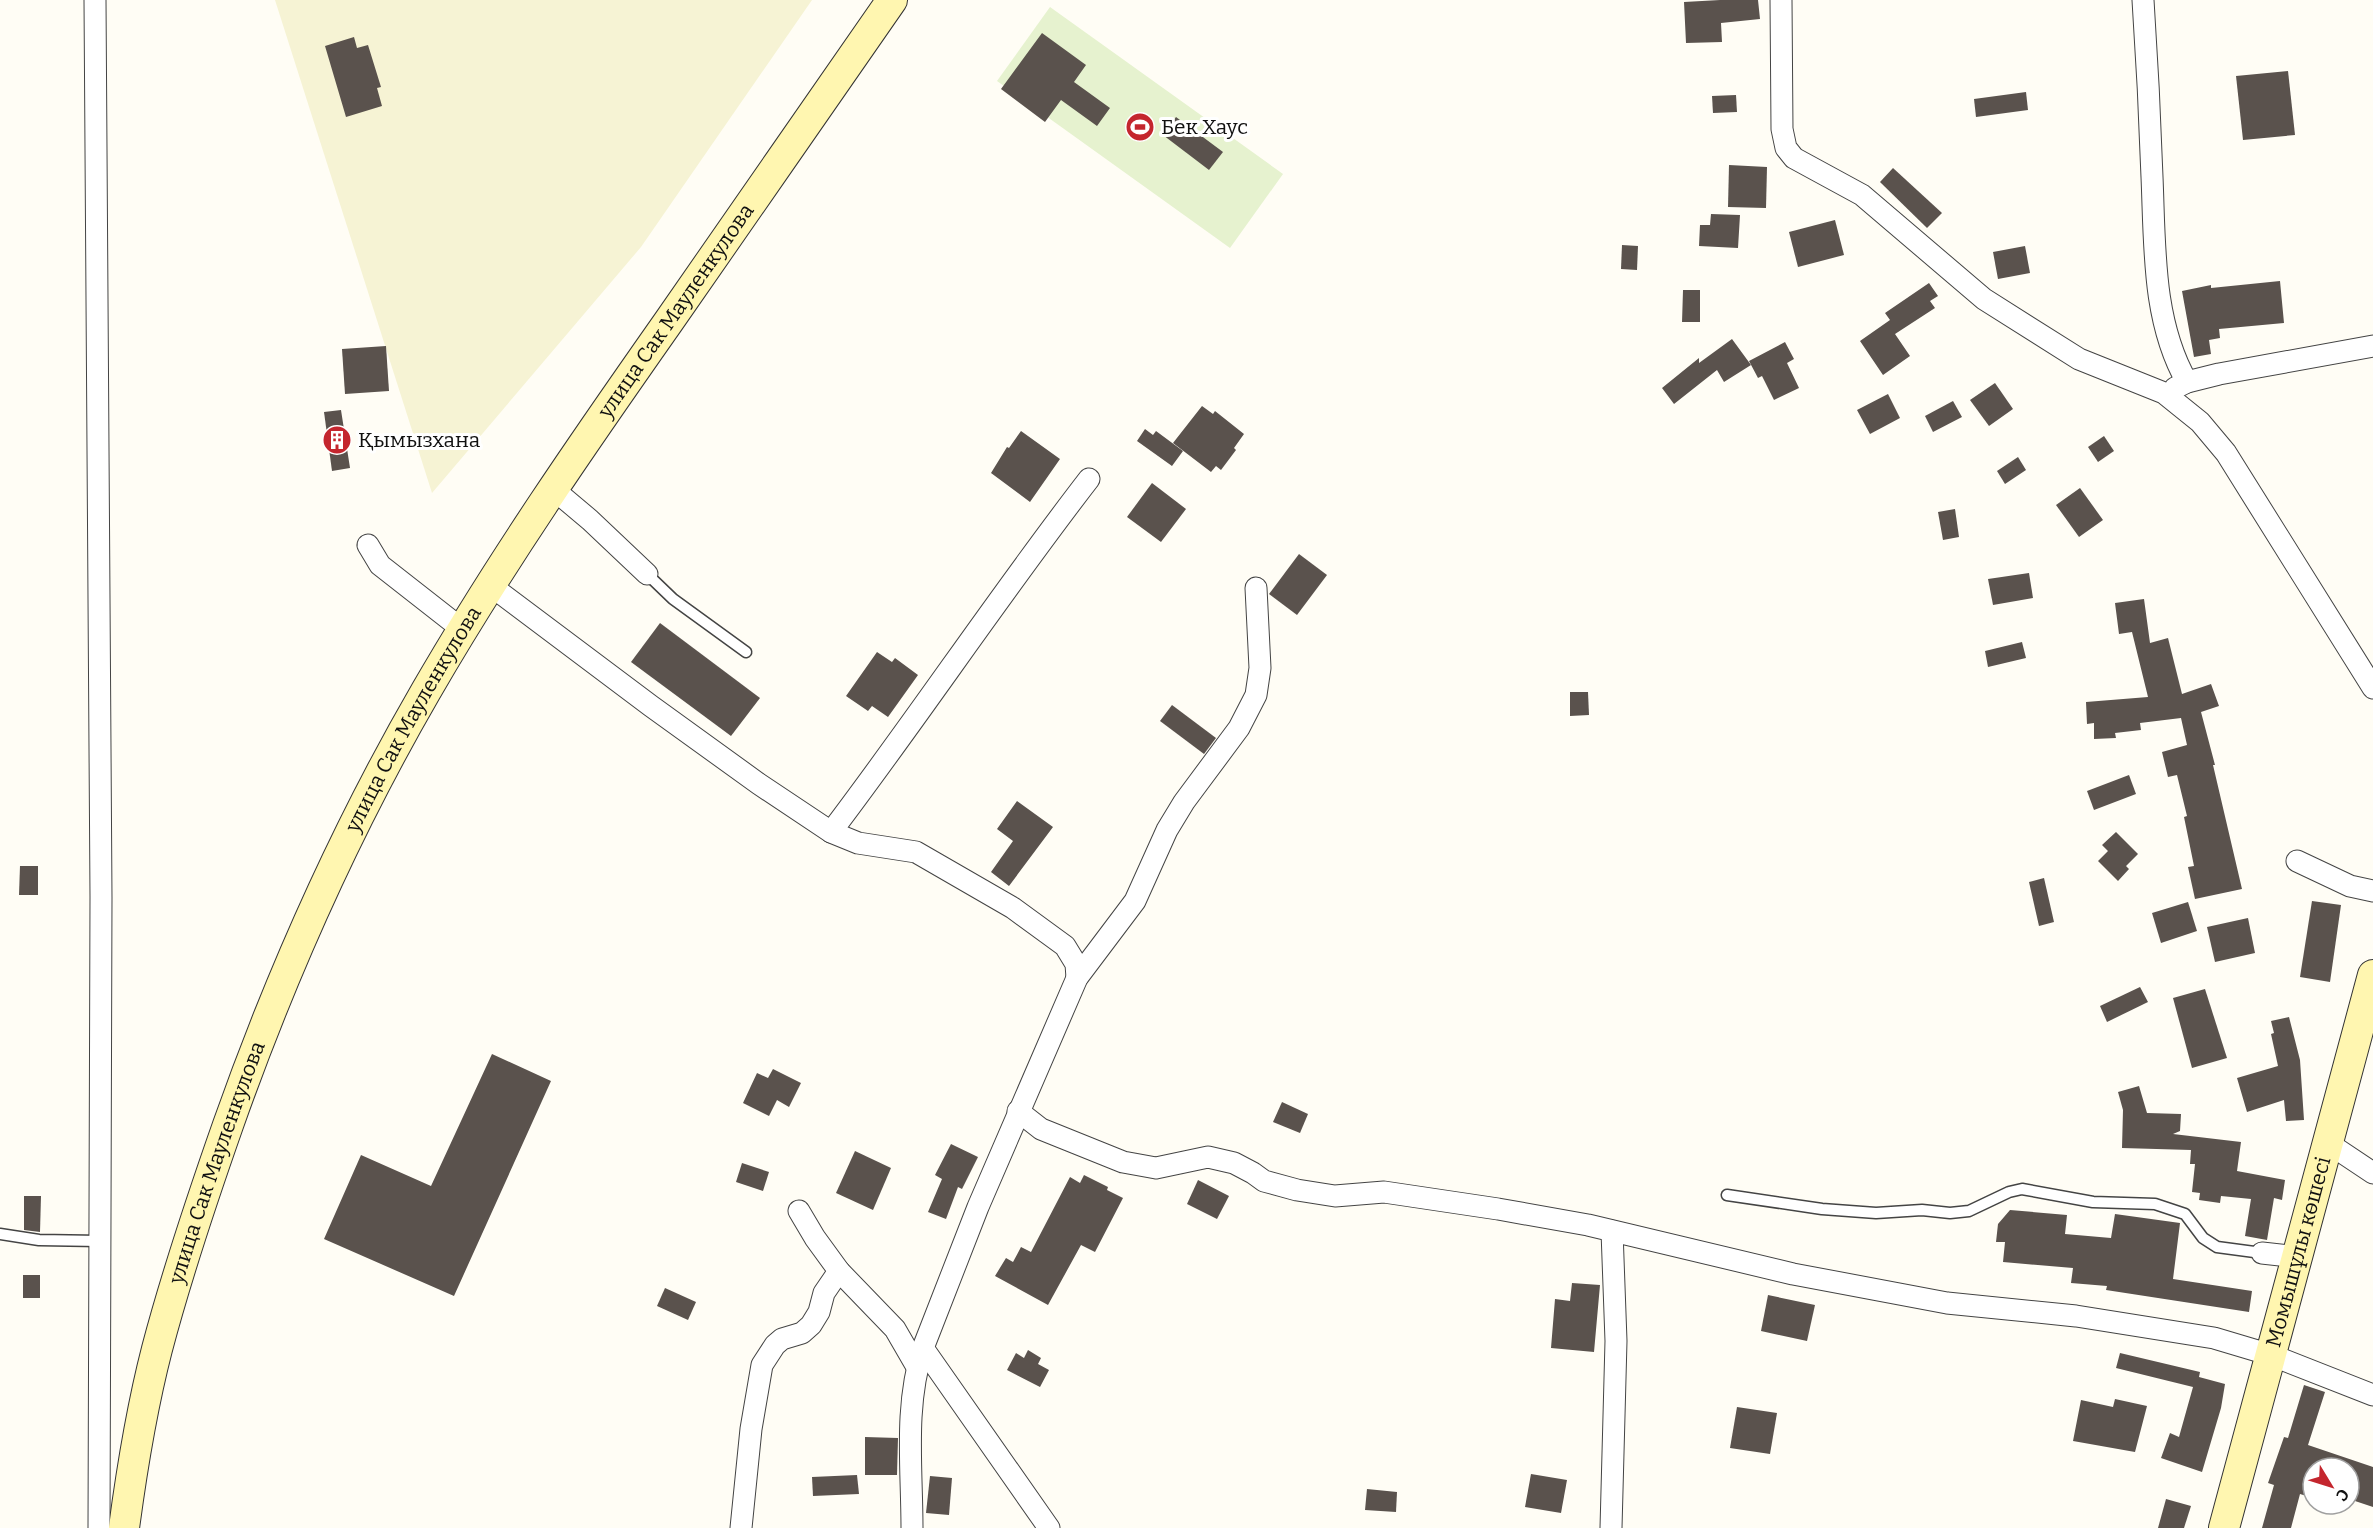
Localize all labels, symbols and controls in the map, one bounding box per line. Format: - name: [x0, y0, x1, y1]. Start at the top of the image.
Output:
- sports icon: Бек Хаус: [1124, 111, 1156, 143]
- place label: Бек Хаус: [1161, 114, 1248, 140]
- street label: улица Сак Мауленкулова: [592, 198, 760, 424]
- building icon: Қымызхана: [321, 424, 353, 456]
- place label: Қымызхана: [358, 427, 481, 453]
- street label: улица Сак Мауленкулова: [339, 601, 487, 837]
- street label: улица Сак Мауленкулова: [163, 1037, 271, 1288]
- street label: Момышұлы көшесі: [2260, 1154, 2337, 1350]
- north arrow: [2301, 1456, 2361, 1516]
- text: С: [2332, 1485, 2353, 1505]

